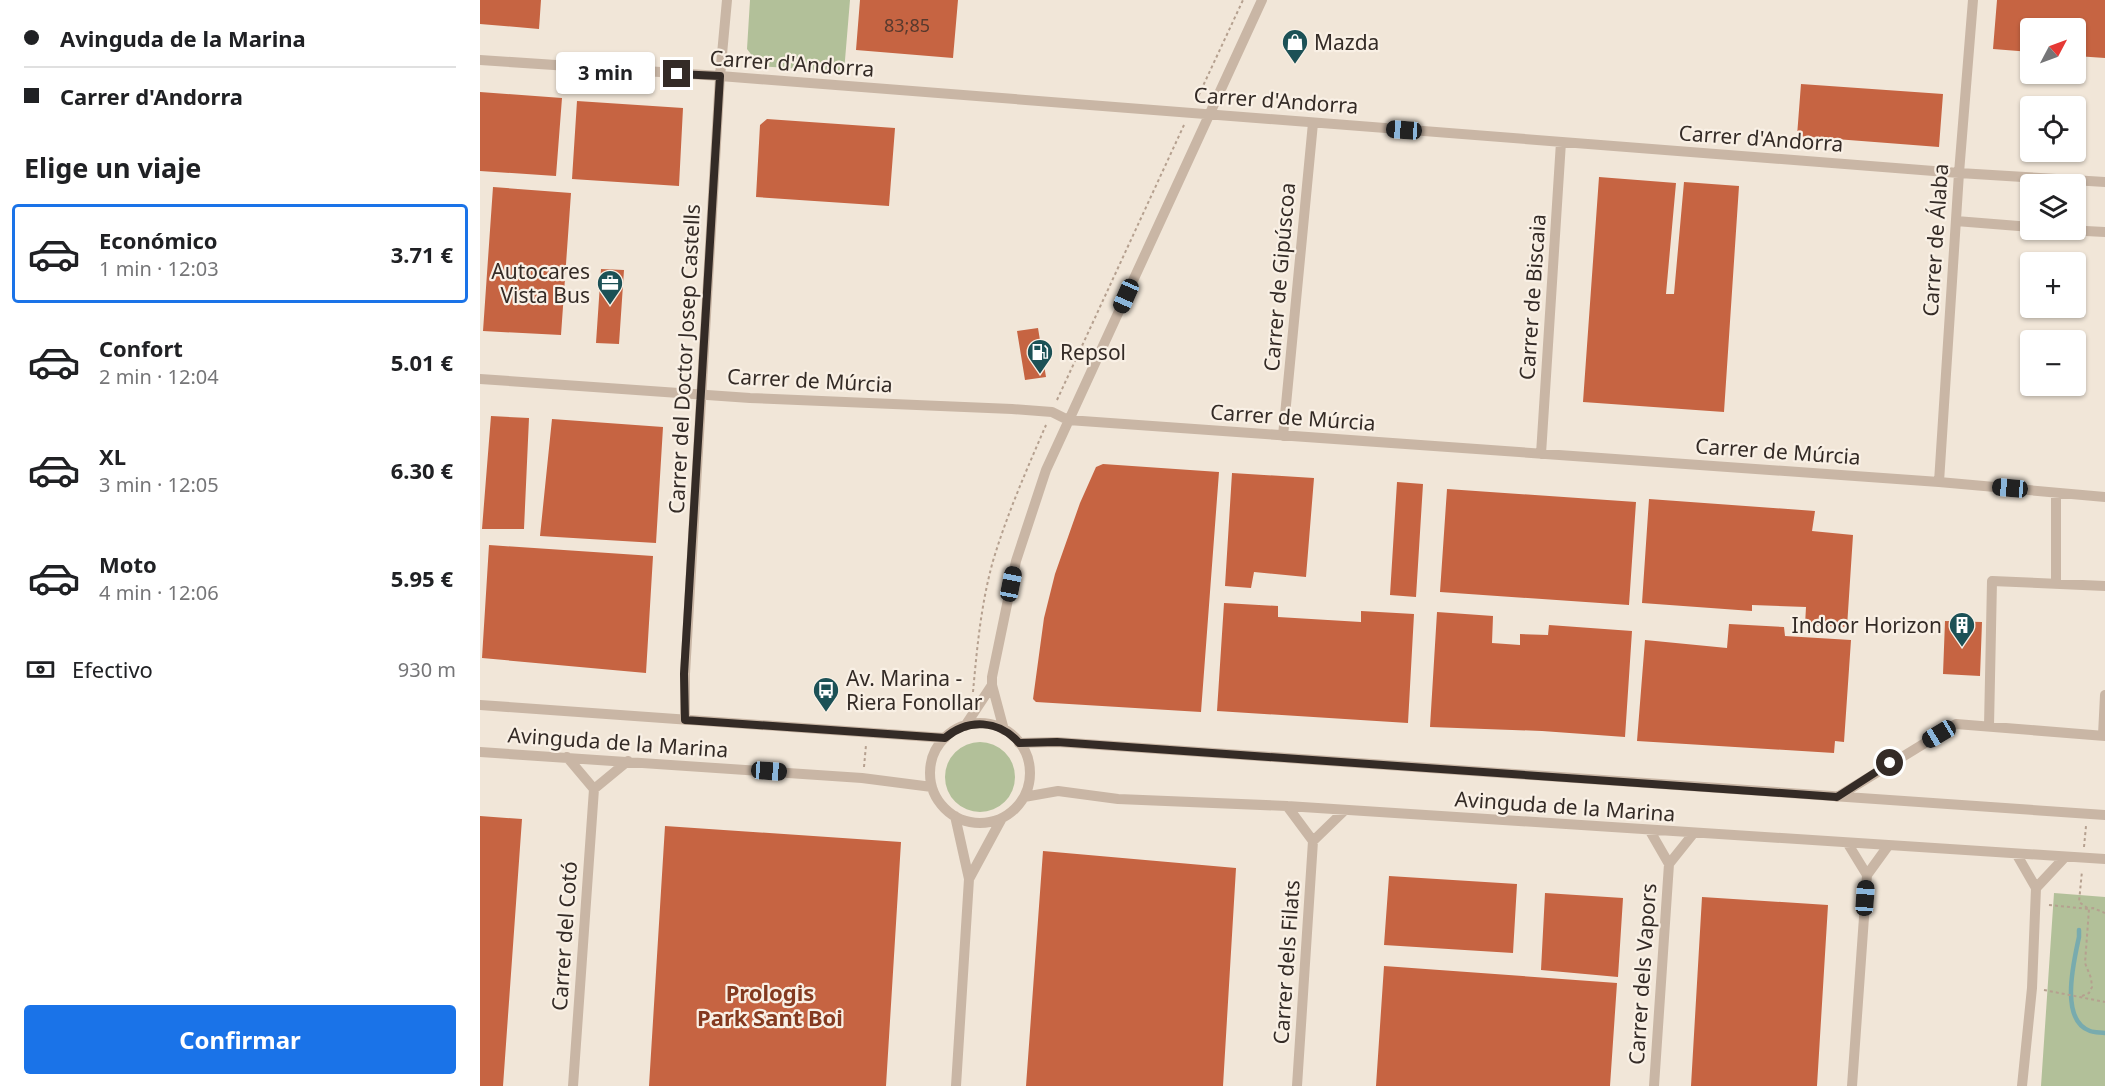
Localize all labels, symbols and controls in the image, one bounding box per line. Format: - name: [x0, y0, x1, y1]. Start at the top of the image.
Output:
- house number: 83;85: [884, 13, 930, 37]
- north arrow: [2020, 18, 2086, 84]
- map controls: [2020, 18, 2086, 396]
- text: Avinguda de la Marina: [60, 23, 306, 53]
- shop icon: Mazda: [1280, 27, 1310, 65]
- place label: Mazda: [1314, 28, 1379, 56]
- street label: Carrer d'Andorra: [709, 43, 875, 83]
- callout: 3 min: [557, 53, 656, 95]
- text: 3 min: [578, 59, 633, 86]
- route end: [663, 60, 690, 87]
- street label: Carrer d'Andorra: [1193, 80, 1359, 120]
- text: Carrer d'Andorra: [60, 81, 243, 111]
- button: locate: [2020, 96, 2086, 162]
- street label: Carrer d'Andorra: [1678, 118, 1844, 158]
- car: [1385, 120, 1423, 140]
- text: Elige un viaje: [24, 149, 201, 186]
- street label: Carrer de Álaba: [1916, 162, 1954, 318]
- button: layers: [2020, 174, 2086, 240]
- street label: Carrer de Gipúscoa: [1257, 181, 1301, 373]
- street label: Carrer del Doctor Josep Castells: [662, 203, 706, 515]
- street label: Carrer de Biscaia: [1512, 213, 1552, 381]
- text: Económico: [99, 225, 218, 255]
- icon: car: [27, 227, 81, 281]
- text: 3.71 €: [391, 239, 453, 269]
- button: +: [2020, 252, 2086, 318]
- text: 1 min · 12:03: [99, 255, 219, 282]
- place label: Autocares Vista Bus: [491, 257, 590, 309]
- office icon: Autocares Vista Bus: [595, 268, 625, 306]
- car: [1110, 276, 1142, 316]
- button: −: [2020, 330, 2086, 396]
- text: Confort: [99, 333, 183, 363]
- icon: car: [27, 335, 81, 389]
- fuel station icon: Repsol: [1025, 337, 1055, 375]
- place label: Repsol: [1060, 338, 1126, 366]
- text: 5.01 €: [391, 347, 453, 377]
- street label: Carrer de Múrcia: [727, 362, 893, 398]
- text: 2 min · 12:04: [99, 363, 219, 390]
- street label: Carrer de Múrcia: [1209, 397, 1377, 437]
- street label: Carrer de Múrcia: [1694, 431, 1862, 471]
- text: XL: [99, 441, 126, 471]
- icon: car: [27, 443, 81, 497]
- text: 6.30 €: [391, 455, 453, 485]
- text: 3 min · 12:05: [99, 471, 219, 498]
- car: [1991, 477, 2029, 499]
- text: Moto: [99, 549, 157, 579]
- icon: car: [27, 551, 81, 605]
- text: 5.95 €: [391, 563, 453, 593]
- car: [999, 565, 1023, 603]
- text: 4 min · 12:06: [99, 579, 219, 606]
- building icon: Indoor Horizon: [1947, 610, 1977, 648]
- place label: Indoor Horizon: [1792, 611, 1942, 639]
- icon: cash: [24, 653, 57, 686]
- text: Efectivo: [72, 654, 153, 684]
- text: 930 m: [398, 656, 456, 683]
- place label: Av. Marina - Riera Fonollar: [846, 664, 983, 716]
- bus stop icon: Av. Marina - Riera Fonollar: [811, 675, 841, 713]
- car: [1919, 717, 1959, 751]
- street label: Avinguda de la Marina: [507, 720, 729, 764]
- route start: [1876, 749, 1903, 776]
- car: [750, 761, 788, 781]
- street label: Avinguda de la Marina: [1454, 784, 1676, 828]
- street label: Carrer del Cotó: [545, 860, 583, 1012]
- street label: Carrer dels Filats: [1266, 879, 1306, 1045]
- car: [1855, 879, 1875, 917]
- street label: Carrer dels Vapors: [1622, 882, 1662, 1066]
- district label: Prologis Park Sant Boi: [697, 977, 843, 1032]
- button: Confirmar: [24, 1005, 456, 1074]

